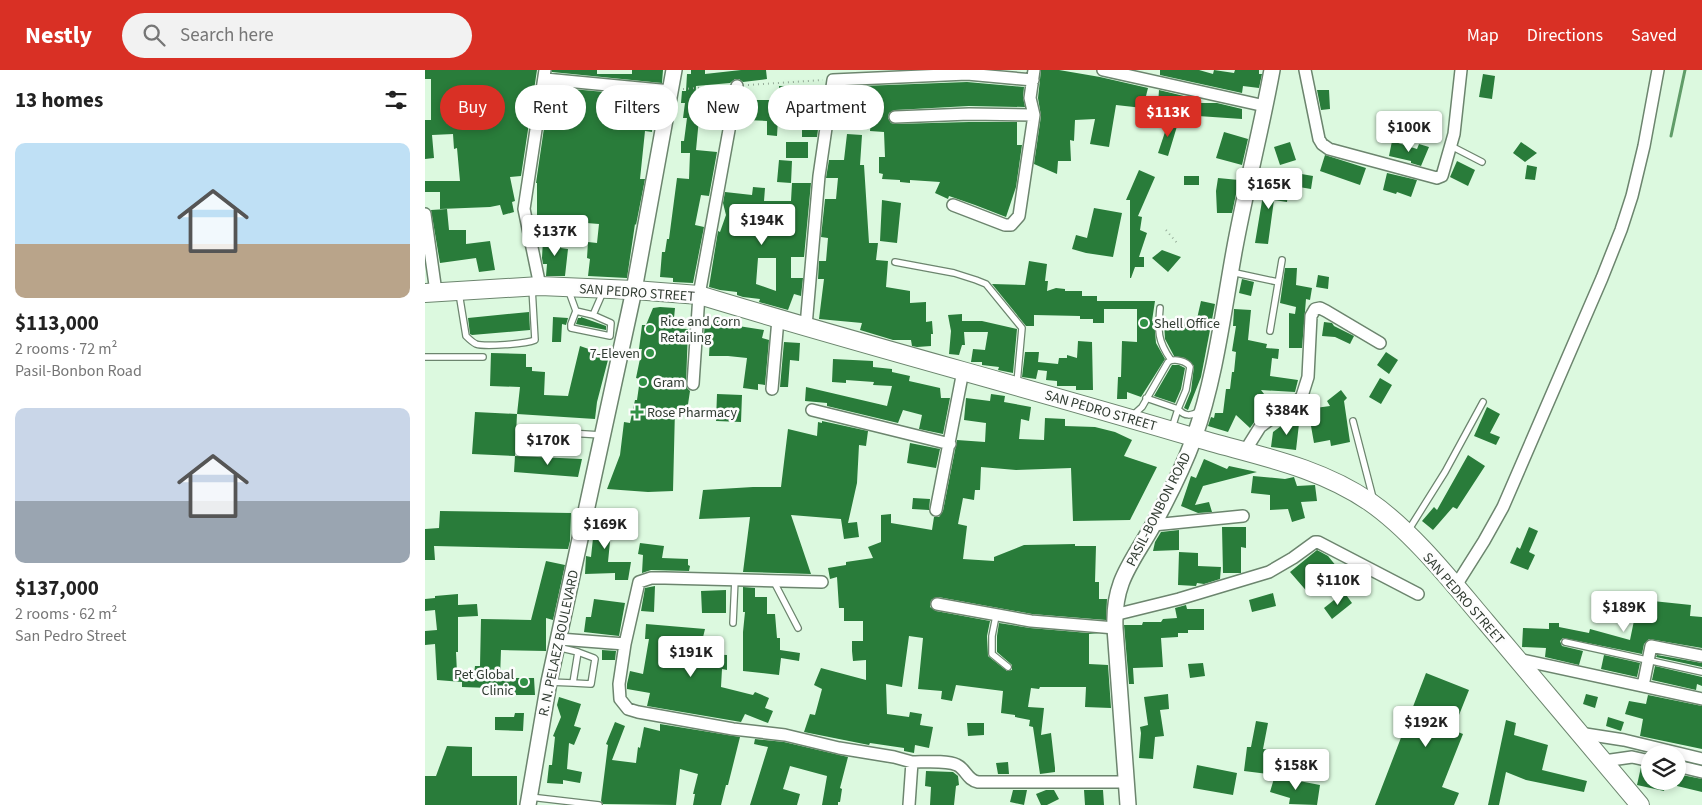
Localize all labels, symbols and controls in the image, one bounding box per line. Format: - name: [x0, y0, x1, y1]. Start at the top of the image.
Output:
- search box: [122, 13, 472, 58]
- text: Nestly: [25, 18, 92, 53]
- icon: search: [140, 21, 168, 49]
- text: Search here: [180, 22, 274, 49]
- text: Map: [1467, 23, 1499, 48]
- text: Directions: [1527, 23, 1603, 48]
- text: Saved: [1631, 23, 1677, 48]
- text: 13 homes: [15, 85, 103, 115]
- chip: Buy: [440, 85, 505, 130]
- chip: Rent: [515, 85, 586, 130]
- chip: Filters: [596, 85, 678, 130]
- chip: New: [688, 85, 758, 130]
- chip: Apartment: [768, 85, 884, 130]
- icon: filters: [382, 86, 410, 114]
- pin: $113K: [1133, 96, 1203, 138]
- text: $113K: [1146, 101, 1190, 123]
- pin: $100K: [1374, 111, 1444, 153]
- text: $100K: [1387, 116, 1431, 138]
- pin: $165K: [1234, 168, 1304, 210]
- text: $165K: [1247, 173, 1291, 195]
- icon: home: [168, 176, 258, 266]
- pin: $194K: [727, 204, 797, 246]
- text: $194K: [740, 209, 784, 231]
- pin: $137K: [520, 214, 590, 257]
- text: $137K: [533, 220, 577, 242]
- street label: SAN PEDRO STREET: [578, 279, 696, 307]
- text: $113,000: [15, 308, 99, 338]
- place label: Rice and Corn Retailing: [660, 312, 741, 348]
- place label: Shell Office: [1154, 314, 1220, 334]
- marker: Shell Office: [1138, 317, 1150, 329]
- marker: Rice and Corn Retailing: [644, 323, 656, 335]
- text: 2 rooms · 72 m²: [15, 338, 117, 360]
- place label: 7-Eleven: [590, 344, 640, 364]
- marker: 7-Eleven: [644, 347, 656, 359]
- text: Pasil-Bonbon Road: [15, 360, 142, 382]
- place label: Gram: [653, 373, 685, 393]
- marker: Gram: [637, 376, 649, 388]
- street label: SAN PEDRO STREET: [1042, 385, 1160, 437]
- pin: $384K: [1252, 394, 1322, 436]
- text: $384K: [1265, 399, 1309, 421]
- place label: Rose Pharmacy: [647, 403, 738, 423]
- marker: Rose Pharmacy: [631, 406, 643, 418]
- pin: $170K: [513, 424, 583, 466]
- text: $170K: [526, 429, 570, 451]
- icon: home: [168, 441, 258, 531]
- street label: PASIL-BONBON ROAD: [1121, 449, 1196, 570]
- pin: $169K: [570, 508, 640, 550]
- text: $169K: [583, 513, 627, 535]
- street label: SAN PEDRO STREET: [1418, 548, 1509, 649]
- pin: $110K: [1303, 564, 1373, 606]
- street label: R. N. PELAEZ BOULEVARD: [534, 568, 584, 718]
- text: $110K: [1316, 569, 1360, 591]
- text: $137,000: [15, 573, 99, 603]
- pin: $189K: [1589, 590, 1659, 633]
- text: $189K: [1602, 596, 1646, 618]
- text: 2 rooms · 62 m²: [15, 603, 117, 625]
- text: San Pedro Street: [15, 625, 126, 647]
- pin: $191K: [656, 636, 726, 678]
- text: $191K: [669, 641, 713, 663]
- place label: Pet Global Clinic: [454, 665, 515, 701]
- marker: Pet Global Clinic: [518, 676, 530, 688]
- pin: $192K: [1391, 706, 1461, 748]
- text: $192K: [1404, 711, 1448, 733]
- map controls: [1641, 745, 1686, 790]
- button: layers: [1641, 745, 1686, 790]
- pin: $158K: [1261, 748, 1331, 791]
- text: $158K: [1274, 754, 1318, 776]

